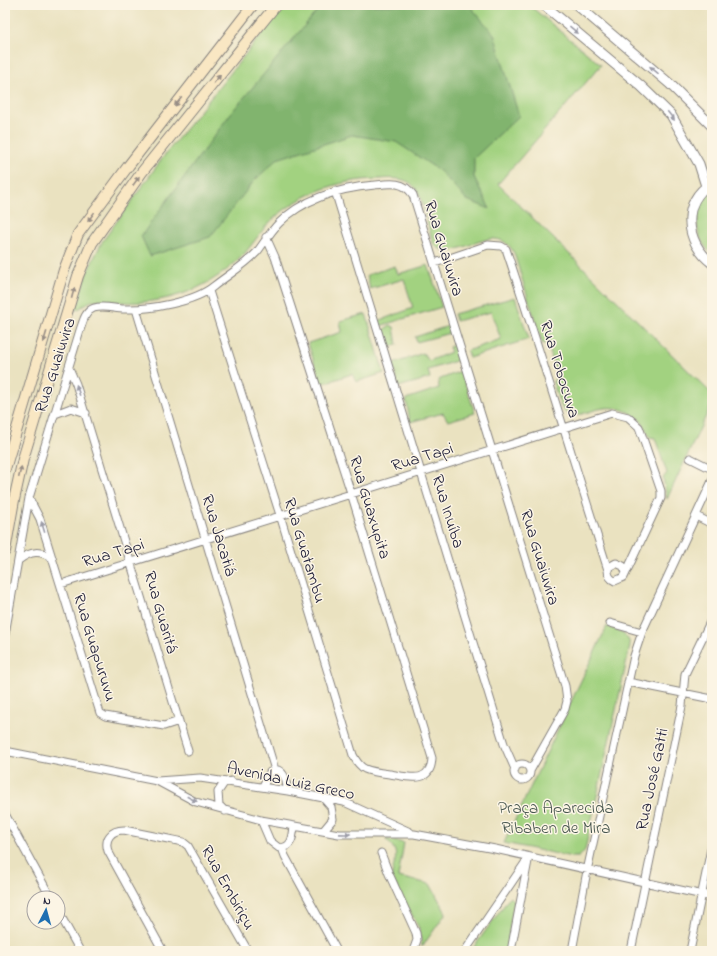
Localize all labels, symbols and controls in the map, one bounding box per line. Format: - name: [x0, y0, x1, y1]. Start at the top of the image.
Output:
- one-way arrow: [568, 25, 579, 34]
- one-way arrow: [648, 65, 659, 74]
- one-way arrow: [212, 73, 221, 84]
- one-way arrow: [174, 97, 182, 108]
- one-way arrow: [666, 111, 675, 122]
- one-way arrow: [132, 176, 140, 186]
- street label: Rua Guaiuvira: [417, 198, 470, 299]
- one-way arrow: [87, 212, 95, 222]
- one-way arrow: [70, 287, 76, 299]
- street label: Rua Guaiuvira: [28, 315, 83, 416]
- street label: Rua Tobocuva: [533, 318, 586, 421]
- one-way arrow: [42, 332, 48, 344]
- one-way arrow: [75, 384, 81, 396]
- street label: Rua Tapi: [388, 436, 457, 479]
- street label: Rua Guaxupita: [342, 453, 397, 562]
- one-way arrow: [18, 465, 24, 478]
- street label: Rua Inuíba: [425, 472, 471, 551]
- street label: Rua Jacatiá: [194, 492, 243, 580]
- street label: Rua Guatambu: [277, 495, 332, 606]
- street label: Rua Guaiuvira: [513, 507, 566, 608]
- one-way arrow: [40, 521, 46, 533]
- street label: Rua Tapi: [79, 532, 148, 575]
- street label: Rua Guaritá: [137, 568, 184, 657]
- street label: Rua Guapuruvu: [66, 590, 123, 705]
- street label: Rua José Gatti: [629, 726, 676, 833]
- street label: Avenida Luiz Greco: [225, 756, 357, 807]
- one-way arrow: [186, 796, 197, 802]
- park label: Praça Aparecida Ribaben de Mira: [498, 796, 614, 841]
- one-way arrow: [339, 830, 351, 837]
- street label: Rua Embiriçu: [194, 841, 261, 935]
- north arrow: [26, 890, 66, 930]
- text: N: [42, 893, 51, 909]

